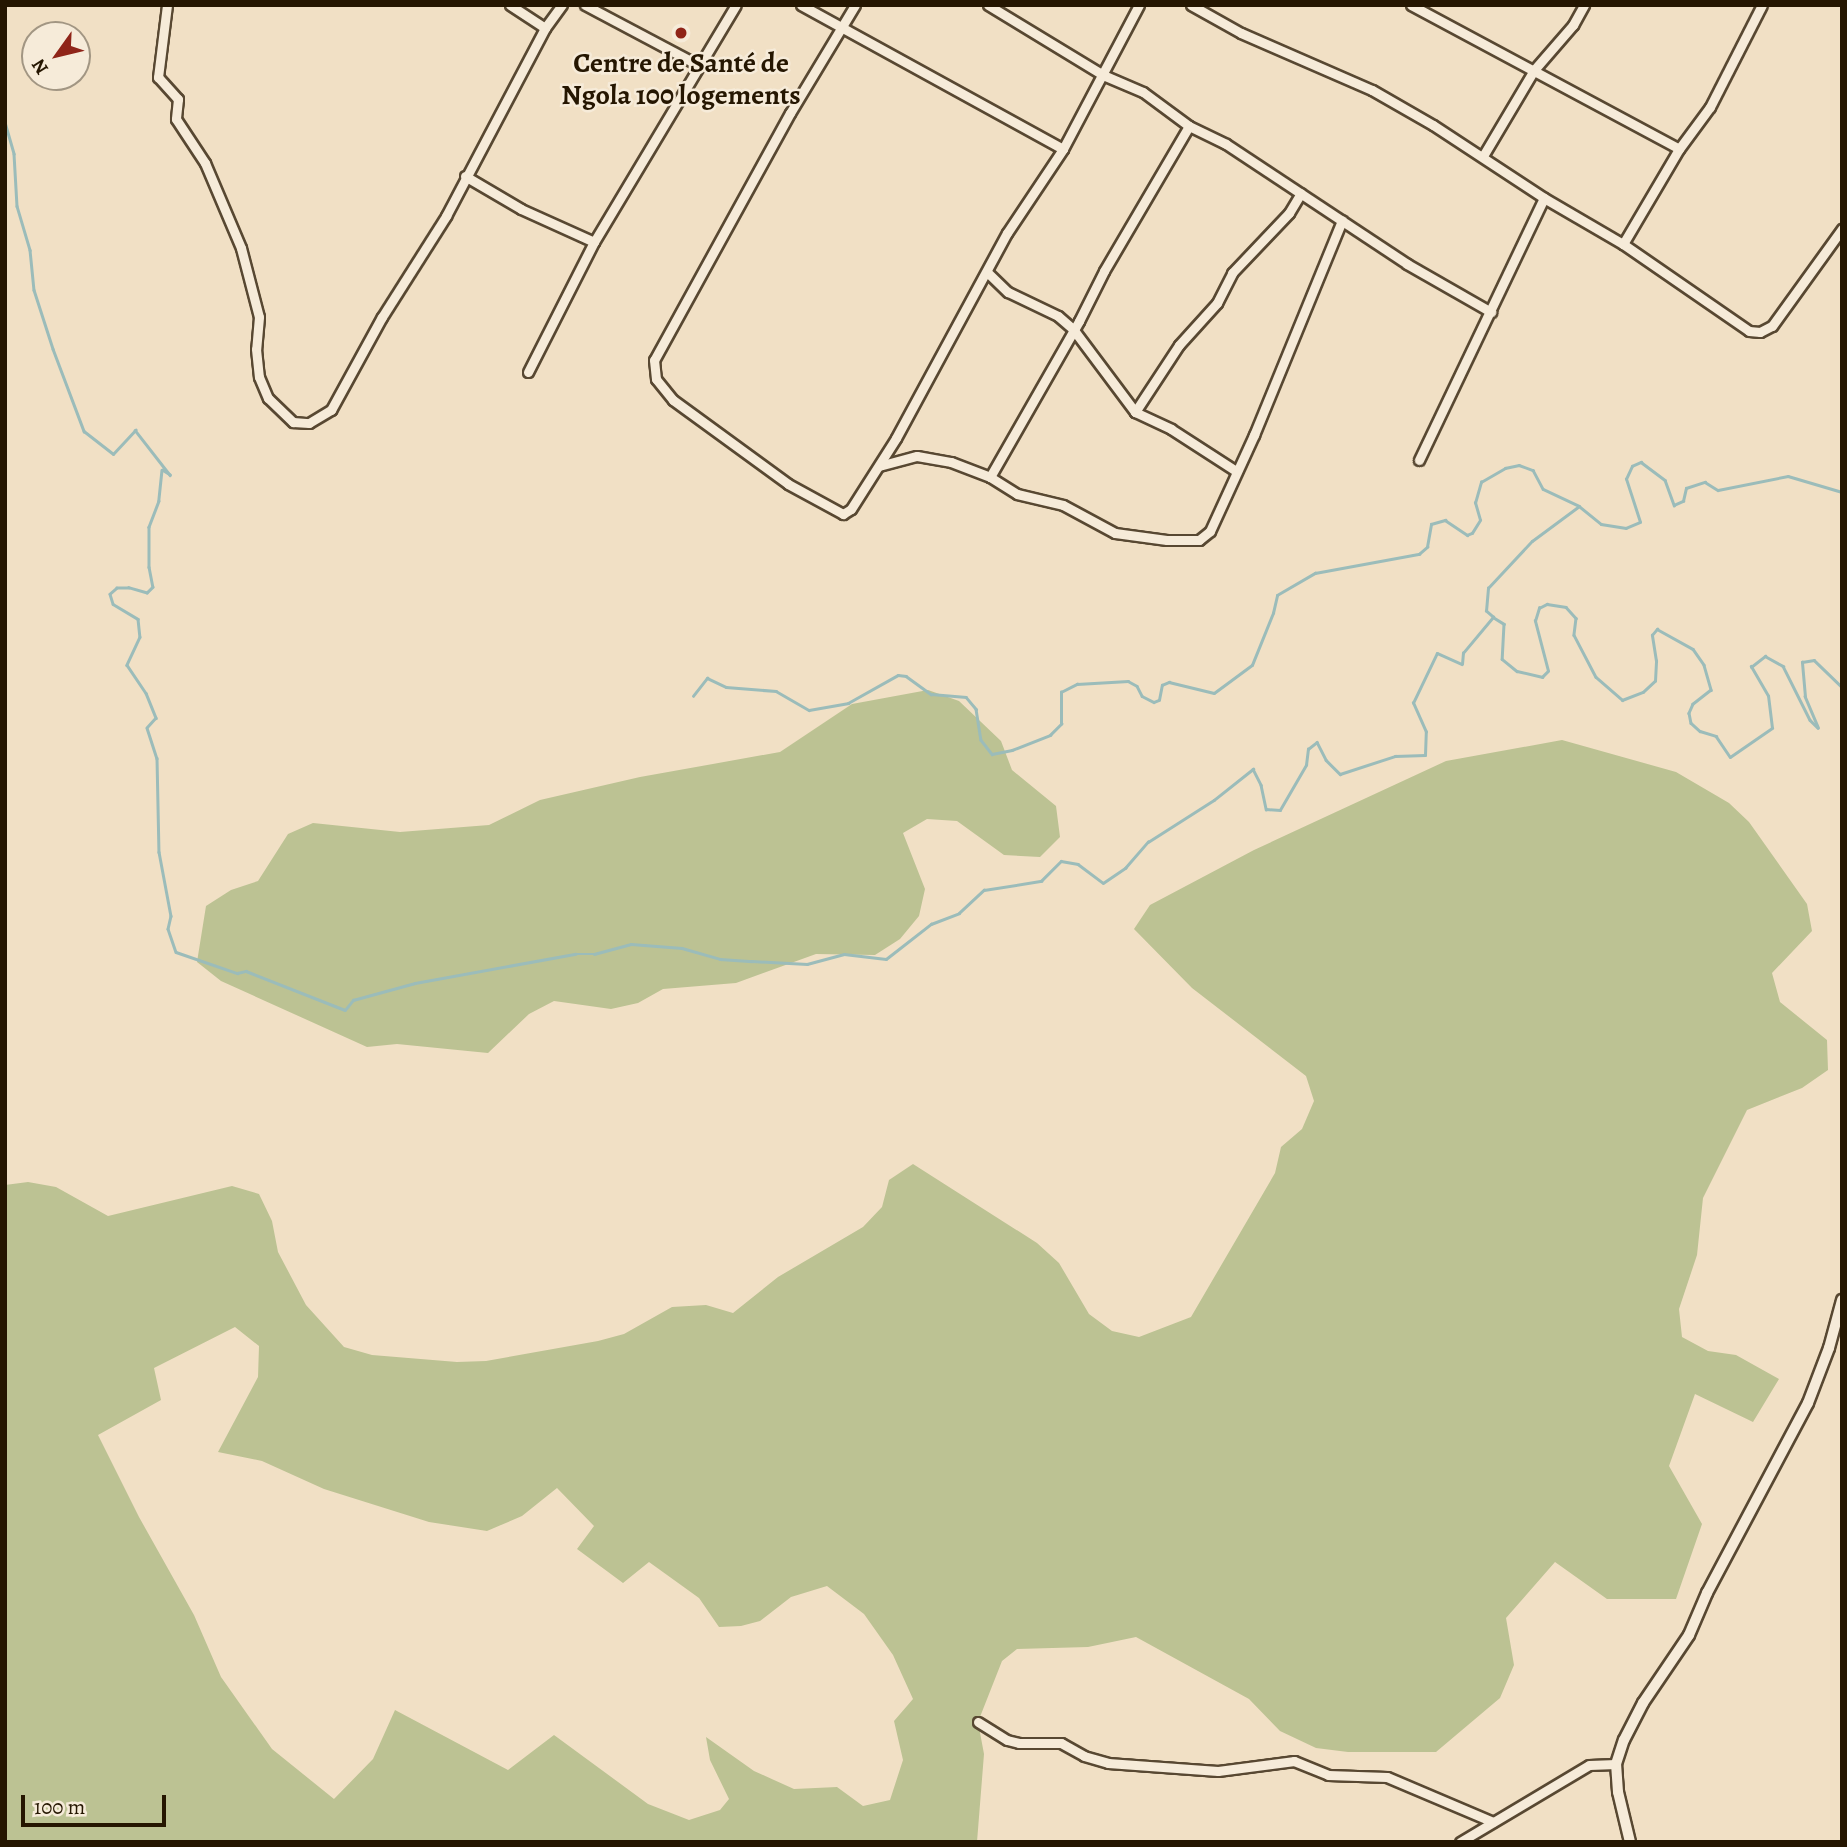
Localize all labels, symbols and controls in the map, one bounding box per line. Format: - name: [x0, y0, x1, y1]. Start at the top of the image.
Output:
- north arrow: [21, 21, 91, 91]
- marker: Centre de Santé de Ngola 100 logements: [671, 23, 691, 43]
- place label: Centre de Santé de Ngola 100 logements: [561, 46, 801, 112]
- text: N: [26, 54, 55, 80]
- scale bar: [24, 1780, 170, 1824]
- text: 100 m: [34, 1793, 85, 1821]

